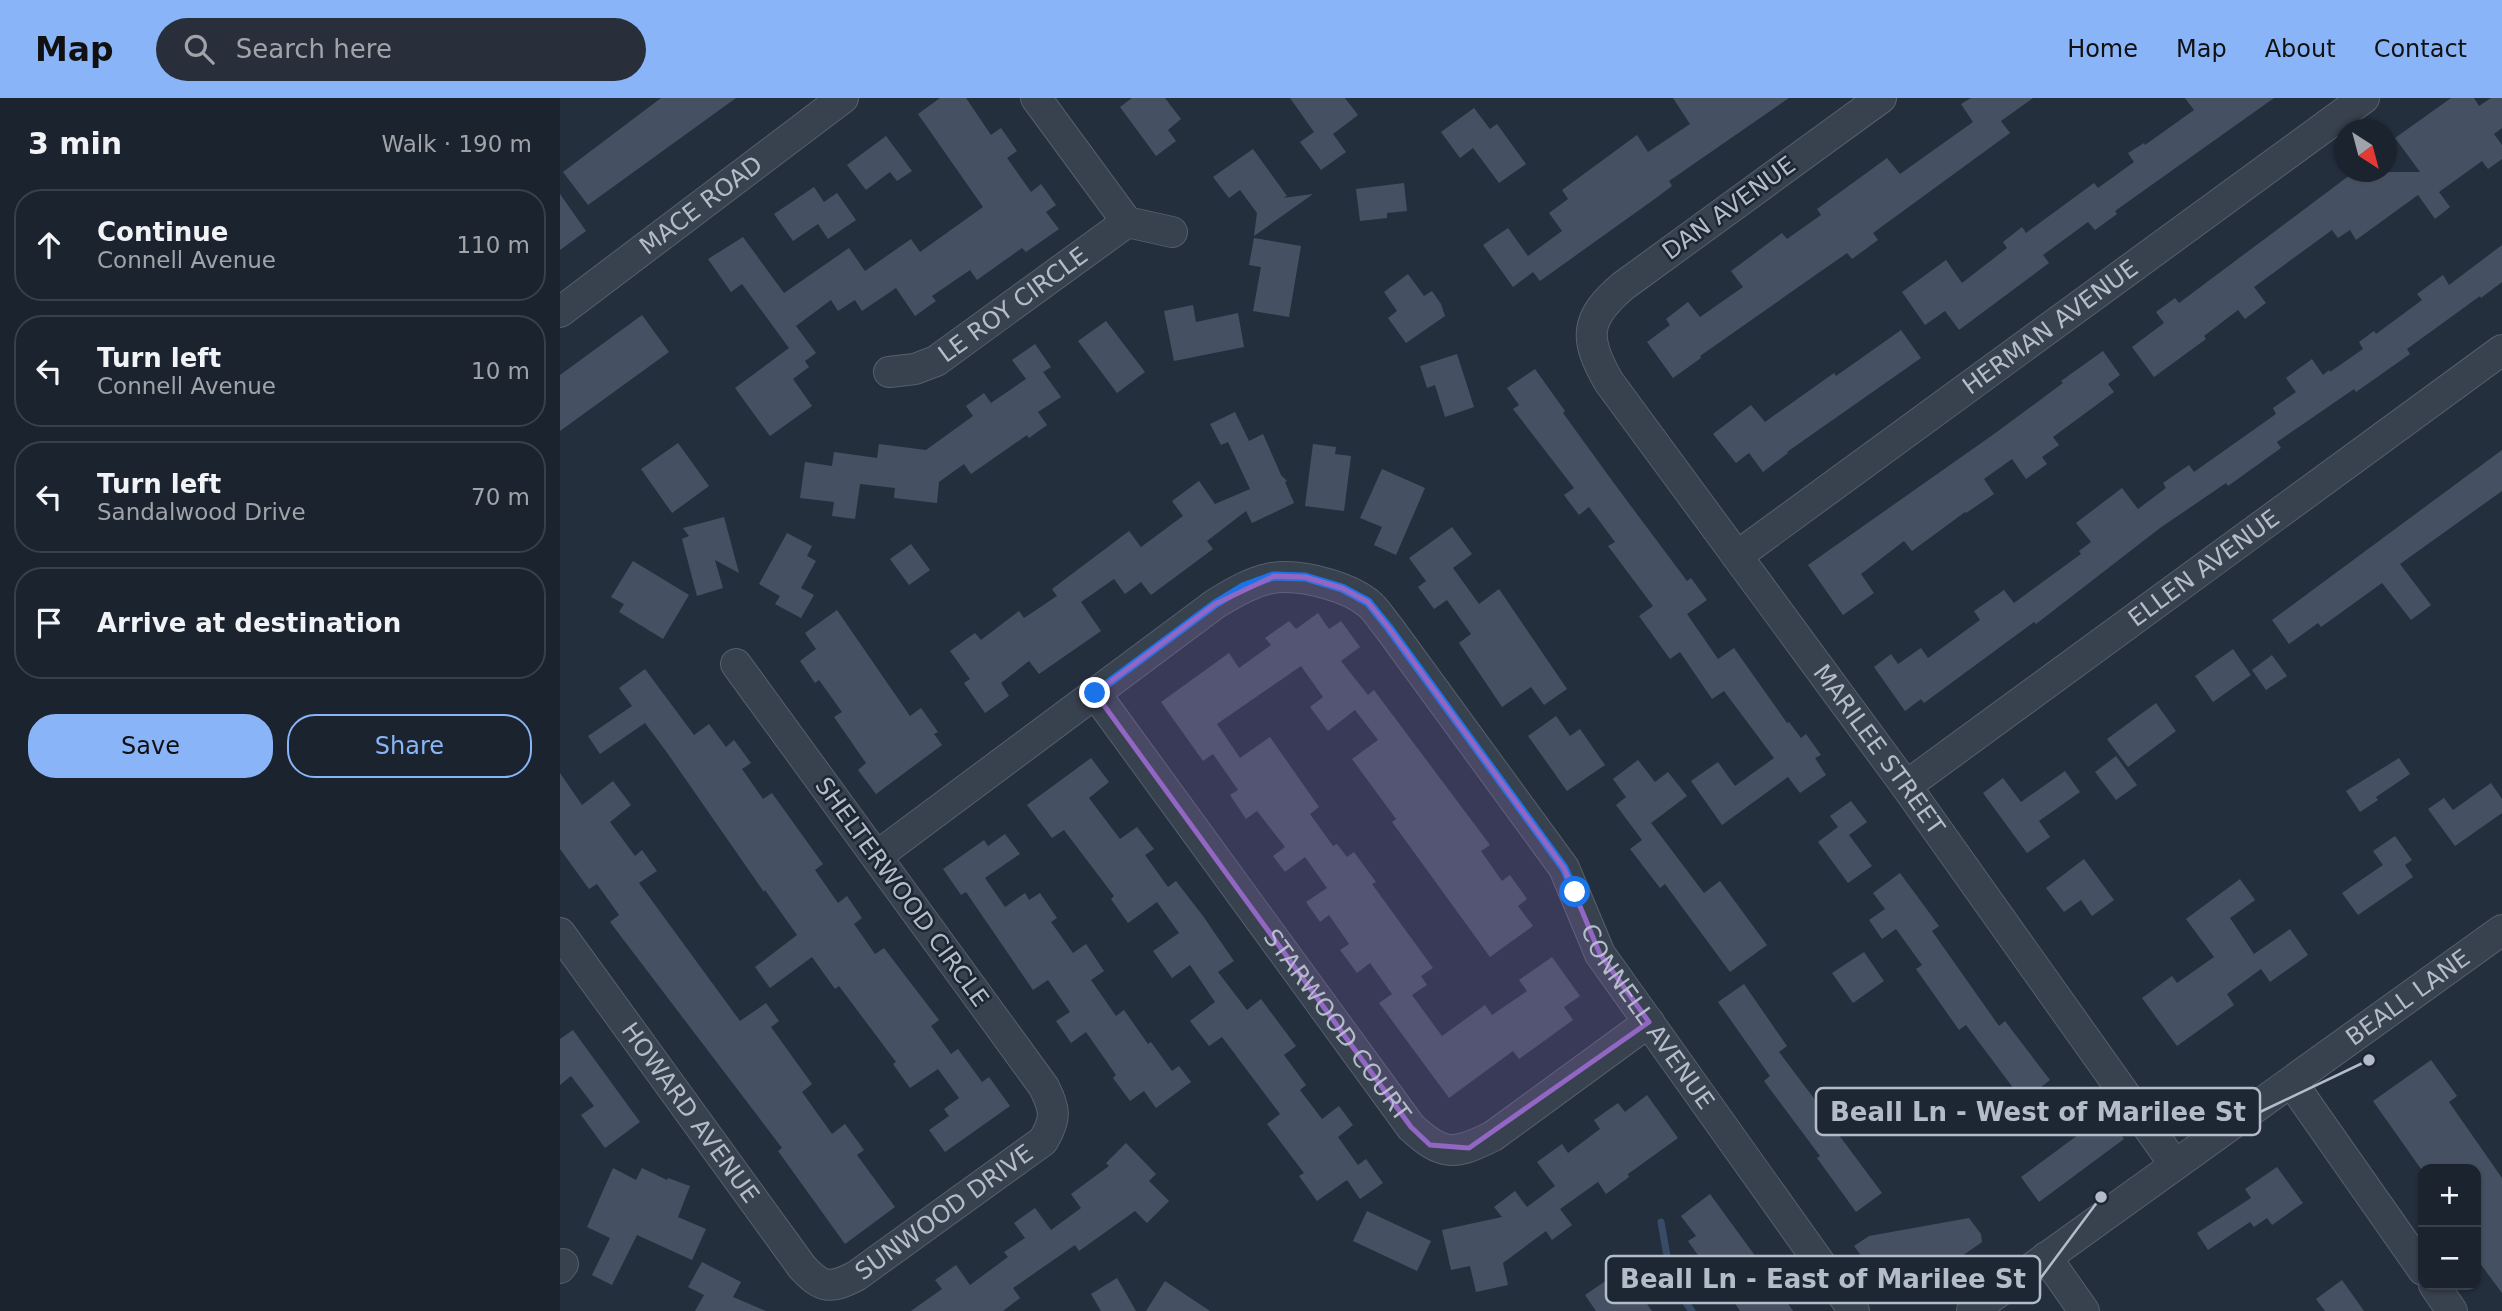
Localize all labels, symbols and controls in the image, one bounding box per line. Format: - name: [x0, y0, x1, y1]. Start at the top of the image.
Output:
- search box: [156, 18, 646, 81]
- text: Map: [35, 30, 114, 69]
- icon: search: [180, 30, 218, 68]
- text: Search here: [236, 34, 392, 64]
- text: Home: [2067, 35, 2138, 63]
- text: Map: [2176, 35, 2227, 63]
- text: About: [2265, 35, 2336, 63]
- text: Contact: [2374, 35, 2467, 63]
- north arrow: [2334, 119, 2397, 182]
- text: 3 min: [28, 126, 122, 161]
- text: Walk · 190 m: [381, 131, 532, 157]
- street label: MACE ROAD: [634, 150, 768, 261]
- street label: DAN AVENUE: [1657, 150, 1801, 266]
- text: Continue: [97, 217, 228, 247]
- icon: ahead: [30, 226, 68, 264]
- text: 110 m: [456, 232, 530, 258]
- street label: LE ROY CIRCLE: [933, 241, 1093, 368]
- text: Connell Avenue: [97, 247, 276, 273]
- street label: HERMAN AVENUE: [1957, 254, 2143, 400]
- text: Turn left: [97, 343, 221, 373]
- icon: left: [30, 352, 68, 390]
- text: 10 m: [471, 358, 530, 384]
- text: Connell Avenue: [97, 373, 276, 399]
- text: Turn left: [97, 469, 221, 499]
- icon: left: [30, 478, 68, 516]
- text: 70 m: [471, 484, 530, 510]
- text: Sandalwood Drive: [97, 499, 306, 525]
- street label: ELLEN AVENUE: [2123, 504, 2285, 633]
- icon: arrive: [30, 604, 68, 642]
- text: Arrive at destination: [97, 608, 401, 638]
- street label: MARILEE STREET: [1808, 659, 1950, 841]
- route end: [1079, 677, 1110, 708]
- button: Save: [28, 714, 273, 778]
- button: Share: [287, 714, 532, 778]
- street label: SHELTERWOOD CIRCLE: [809, 772, 995, 1012]
- route start: [1559, 876, 1590, 907]
- street label: CONNELL AVENUE: [1575, 920, 1720, 1115]
- street label: STARWOOD COURT: [1258, 924, 1416, 1127]
- street label: BEALL LANE: [2341, 944, 2475, 1052]
- street label: HOWARD AVENUE: [616, 1017, 765, 1208]
- callout: Beall Ln - West of Marilee St: [1816, 1088, 2260, 1135]
- text: Beall Ln - West of Marilee St: [1830, 1097, 2246, 1127]
- street label: SUNWOOD DRIVE: [850, 1139, 1038, 1286]
- map controls: [2418, 1164, 2481, 1290]
- button: +: [2418, 1164, 2481, 1227]
- button: −: [2418, 1227, 2481, 1290]
- callout: Beall Ln - East of Marilee St: [1606, 1256, 2040, 1303]
- text: Beall Ln - East of Marilee St: [1620, 1264, 2026, 1294]

